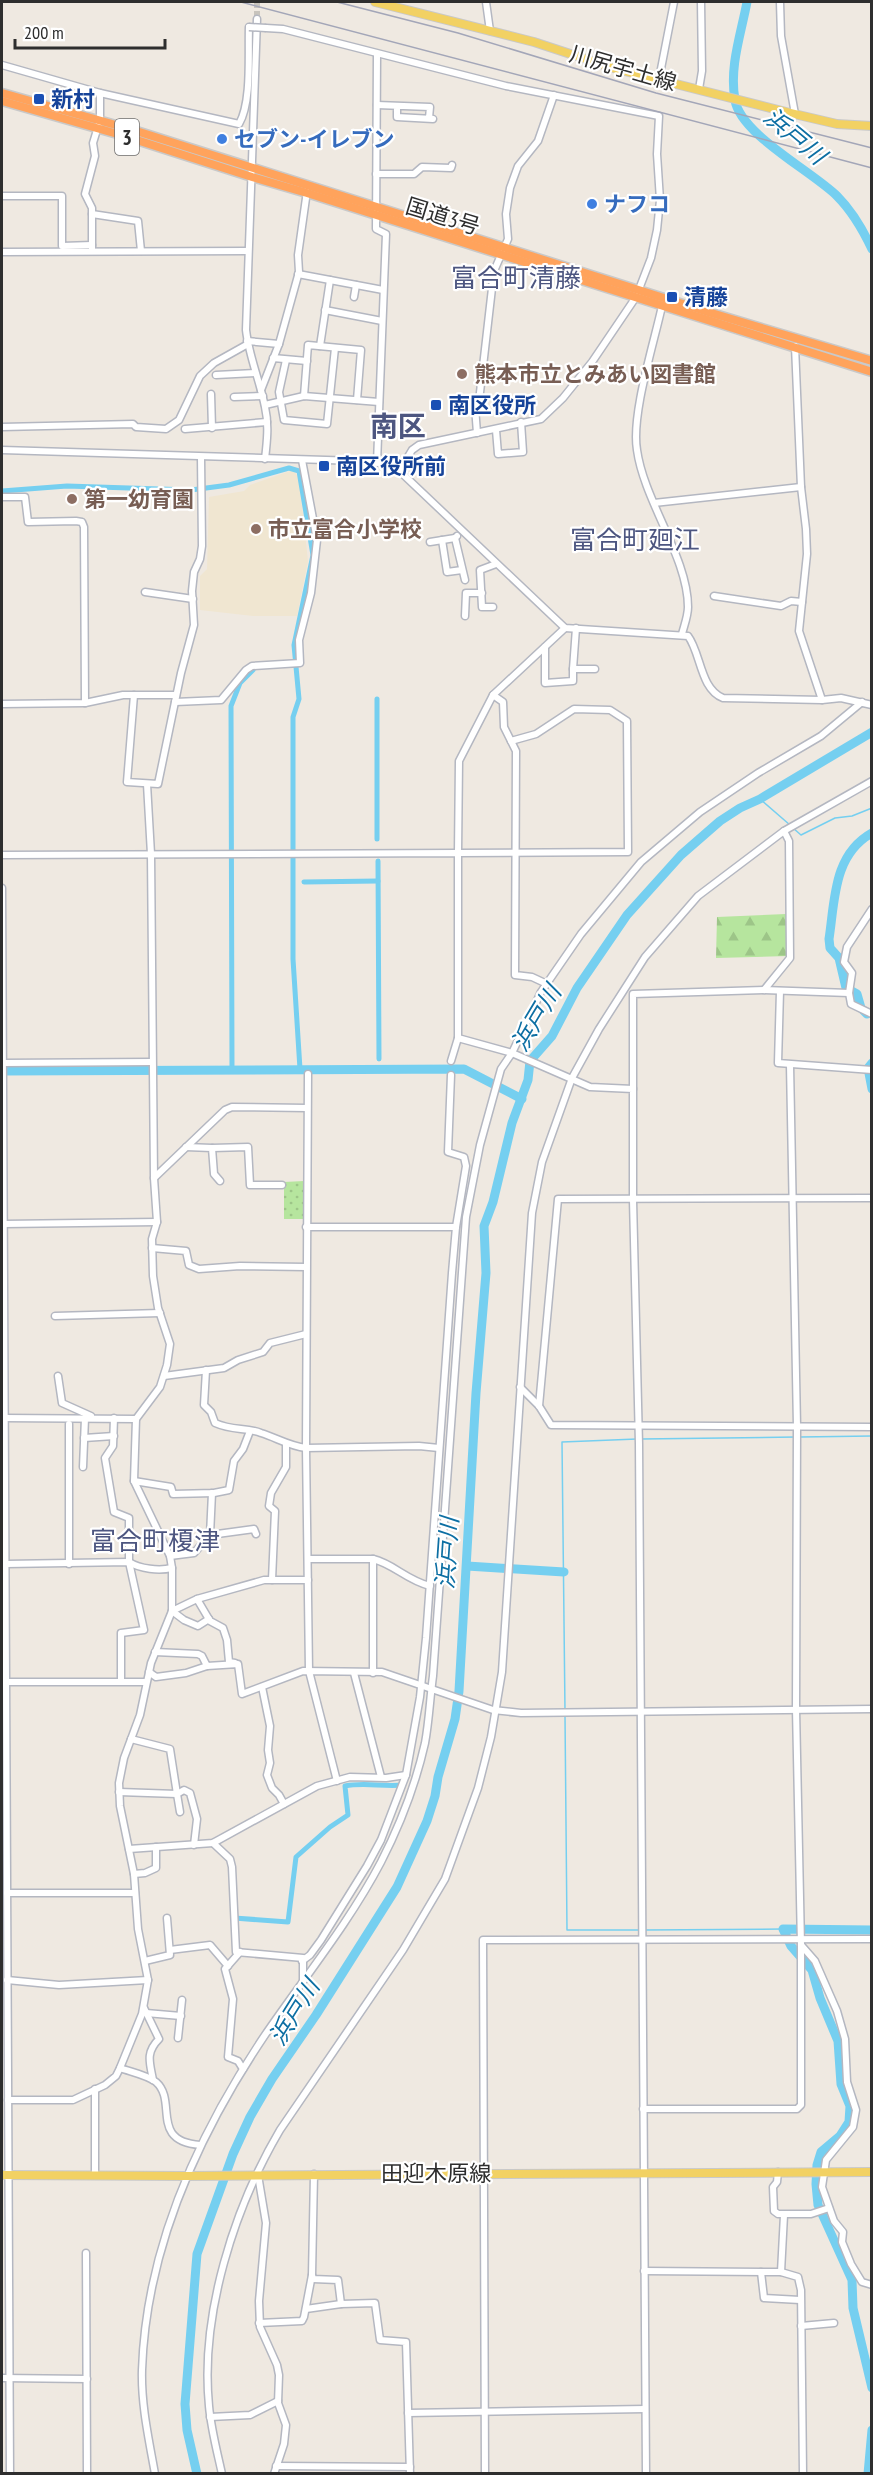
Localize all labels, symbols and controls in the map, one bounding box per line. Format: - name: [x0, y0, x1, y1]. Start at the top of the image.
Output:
- scale bar: [15, 12, 165, 50]
- text: 200 m: [24, 21, 64, 44]
- street label: 川尻宇土線: [566, 39, 680, 97]
- place label: 新村: [51, 85, 95, 113]
- marker: 新村: [32, 92, 46, 106]
- water label: 浜戸川: [757, 101, 835, 173]
- road number: 3: [115, 119, 139, 155]
- place label: セブン-イレブン: [234, 125, 395, 153]
- marker: セブン-イレブン: [215, 132, 229, 146]
- place label: ナフコ: [604, 190, 670, 218]
- street label: 国道3号: [403, 192, 483, 240]
- marker: ナフコ: [585, 197, 599, 211]
- district label: 富合町清藤: [451, 261, 581, 294]
- place label: 清藤: [684, 283, 728, 311]
- marker: 清藤: [665, 290, 679, 304]
- place label: 熊本市立とみあい図書館: [474, 360, 716, 388]
- marker: 熊本市立とみあい図書館: [455, 367, 469, 381]
- place label: 南区役所: [448, 391, 536, 419]
- marker: 南区役所: [429, 398, 443, 412]
- district label: 南区: [370, 407, 426, 444]
- place label: 南区役所前: [336, 452, 446, 480]
- marker: 南区役所前: [317, 459, 331, 473]
- place label: 第一幼育園: [84, 485, 194, 513]
- marker: 第一幼育園: [65, 492, 79, 506]
- place label: 市立富合小学校: [268, 515, 422, 543]
- marker: 市立富合小学校: [249, 522, 263, 536]
- district label: 富合町廻江: [570, 523, 700, 556]
- water label: 浜戸川: [504, 977, 569, 1057]
- water label: 浜戸川: [429, 1513, 465, 1590]
- district label: 富合町榎津: [90, 1524, 220, 1557]
- water label: 浜戸川: [262, 1971, 328, 2051]
- street label: 田迎木原線: [381, 2159, 491, 2187]

